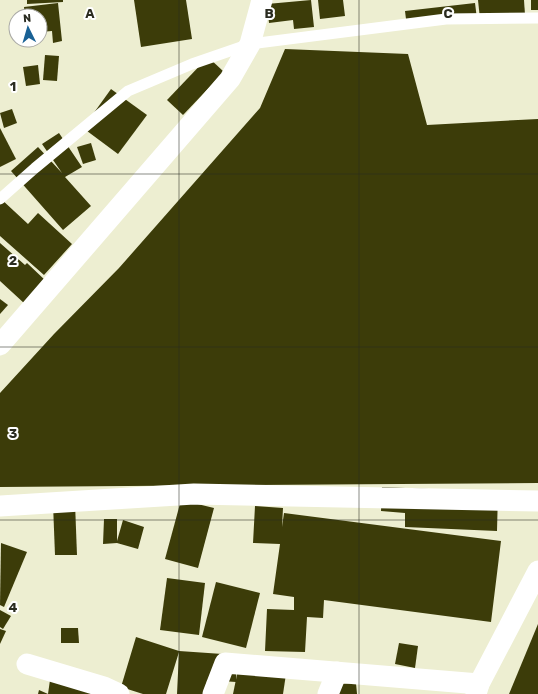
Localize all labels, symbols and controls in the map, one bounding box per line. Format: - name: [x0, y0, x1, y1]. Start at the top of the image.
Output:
- text: A: [85, 6, 95, 21]
- text: B: [264, 6, 274, 21]
- text: C: [443, 6, 453, 21]
- north arrow: [8, 8, 48, 48]
- text: N: [23, 12, 32, 25]
- text: 1: [10, 79, 16, 94]
- text: 2: [9, 253, 17, 268]
- text: 3: [9, 426, 18, 441]
- text: 4: [9, 600, 18, 615]

